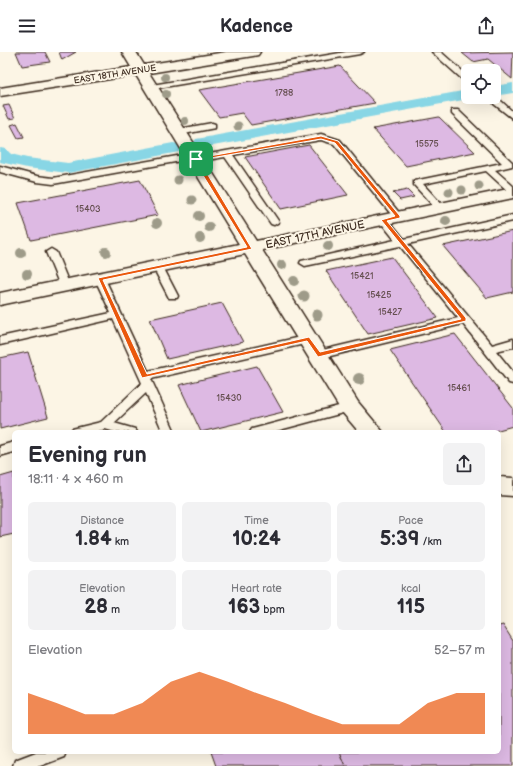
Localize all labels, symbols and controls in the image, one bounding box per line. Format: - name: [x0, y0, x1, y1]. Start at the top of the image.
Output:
- icon: menu: [16, 15, 38, 37]
- icon: share: [475, 15, 497, 37]
- text: Kadence: [220, 16, 293, 37]
- street label: EAST 18TH AVENUE: [73, 63, 157, 86]
- map controls: [461, 64, 501, 104]
- button: locate: [461, 64, 501, 104]
- house number: 1788: [275, 88, 293, 99]
- house number: 15575: [415, 139, 439, 150]
- pin: [179, 142, 213, 176]
- icon: arrive: [185, 148, 207, 170]
- house number: 15403: [76, 204, 101, 215]
- street label: EAST 17TH AVENUE: [265, 218, 366, 251]
- house number: 15421: [351, 271, 373, 282]
- house number: 15425: [367, 290, 391, 301]
- house number: 15427: [378, 307, 403, 318]
- house number: 15461: [447, 383, 471, 394]
- house number: 15430: [217, 393, 241, 404]
- text: Evening run: [28, 442, 147, 469]
- button: share: [443, 443, 485, 485]
- text: 18:11 · 4 × 460 m: [28, 471, 123, 487]
- text: Distance: [80, 514, 124, 527]
- text: Time: [244, 514, 269, 527]
- text: Pace: [398, 514, 423, 527]
- text: 1.84: [75, 527, 112, 551]
- text: 10:24: [232, 527, 281, 551]
- text: 5:39: [380, 527, 419, 551]
- text: km: [112, 535, 129, 548]
- text: /km: [419, 535, 442, 548]
- text: Elevation: [79, 582, 125, 595]
- text: Heart rate: [231, 582, 282, 595]
- text: kcal: [401, 582, 421, 595]
- text: 28: [84, 595, 108, 619]
- text: 163: [228, 595, 260, 619]
- text: 115: [397, 595, 425, 619]
- text: m: [108, 603, 120, 616]
- text: bpm: [260, 603, 285, 616]
- text: Elevation: [28, 642, 82, 658]
- text: 52–57 m: [434, 642, 485, 658]

